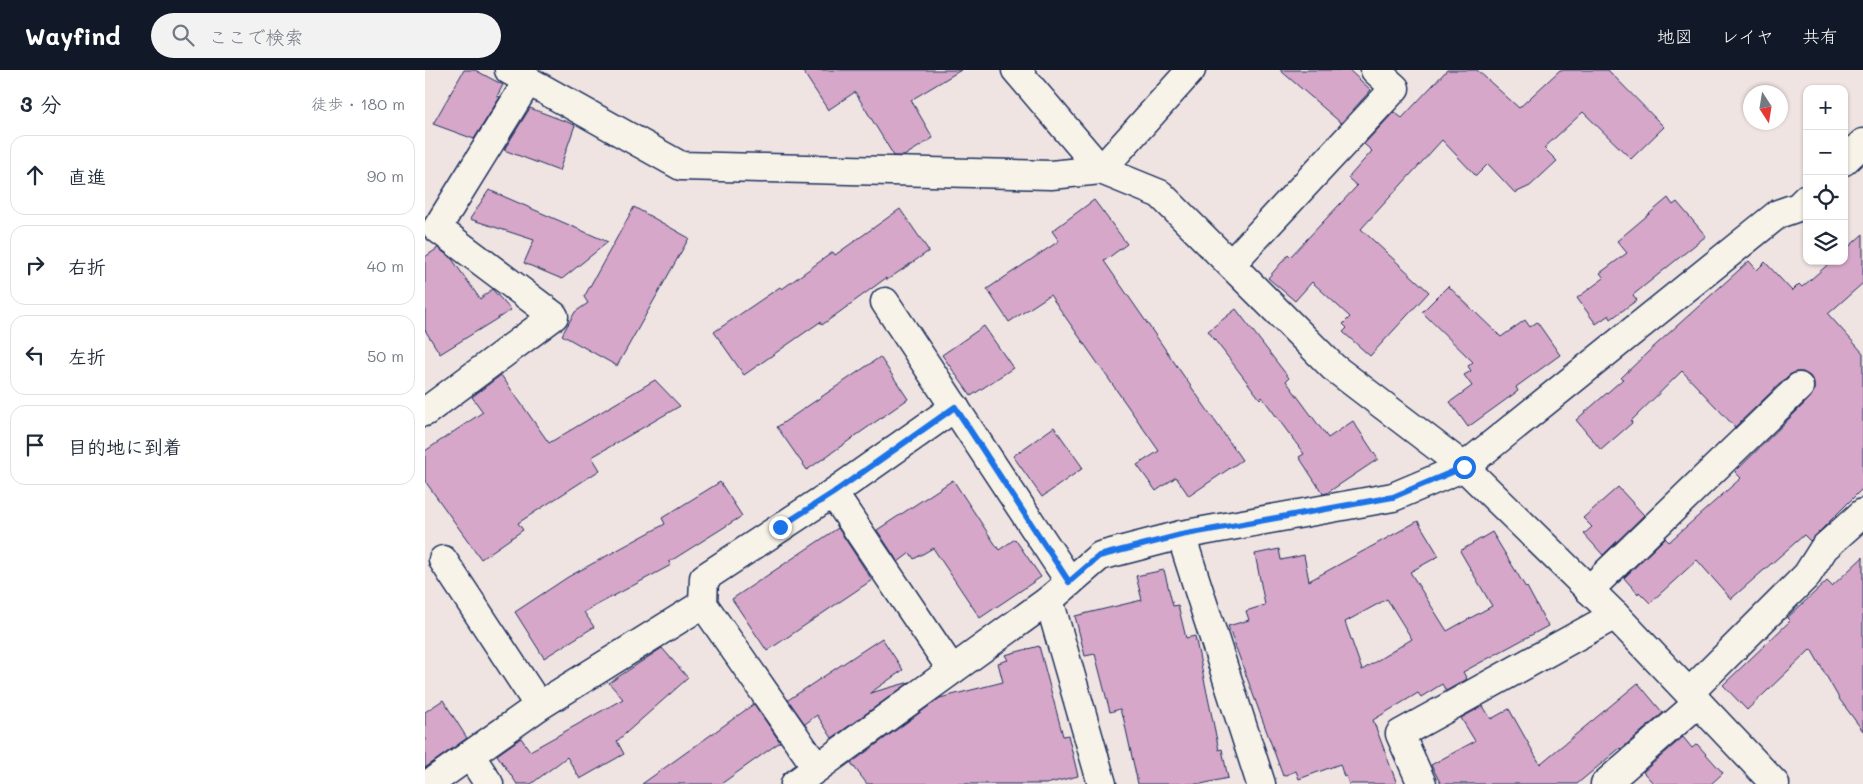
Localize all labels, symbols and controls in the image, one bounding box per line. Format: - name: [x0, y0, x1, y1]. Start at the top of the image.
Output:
- search box: [151, 13, 501, 58]
- text: Wayfind: [25, 20, 121, 51]
- icon: search: [169, 21, 197, 49]
- text: ここで検索: [209, 24, 304, 49]
- text: 地図: [1657, 24, 1693, 48]
- text: レイヤ: [1721, 24, 1774, 48]
- text: 共有: [1802, 24, 1838, 48]
- north arrow: [1743, 85, 1788, 130]
- map controls: [1803, 85, 1848, 265]
- button: +: [1803, 85, 1848, 130]
- text: 3 分: [20, 90, 61, 117]
- text: 徒歩 · 180 m: [311, 93, 405, 114]
- button: −: [1803, 130, 1848, 175]
- icon: ahead: [21, 161, 49, 189]
- text: 直進: [68, 164, 106, 189]
- text: 90 m: [367, 165, 404, 186]
- button: locate: [1803, 175, 1848, 220]
- button: layers: [1803, 220, 1848, 265]
- icon: right: [21, 251, 49, 279]
- text: 右折: [68, 254, 106, 279]
- text: 40 m: [367, 255, 404, 276]
- icon: left: [21, 341, 49, 369]
- text: 左折: [68, 344, 106, 369]
- text: 50 m: [367, 345, 404, 366]
- icon: arrive: [21, 431, 49, 459]
- text: 目的地に到着: [68, 434, 182, 459]
- route start: [1453, 456, 1476, 479]
- route end: [769, 516, 792, 539]

